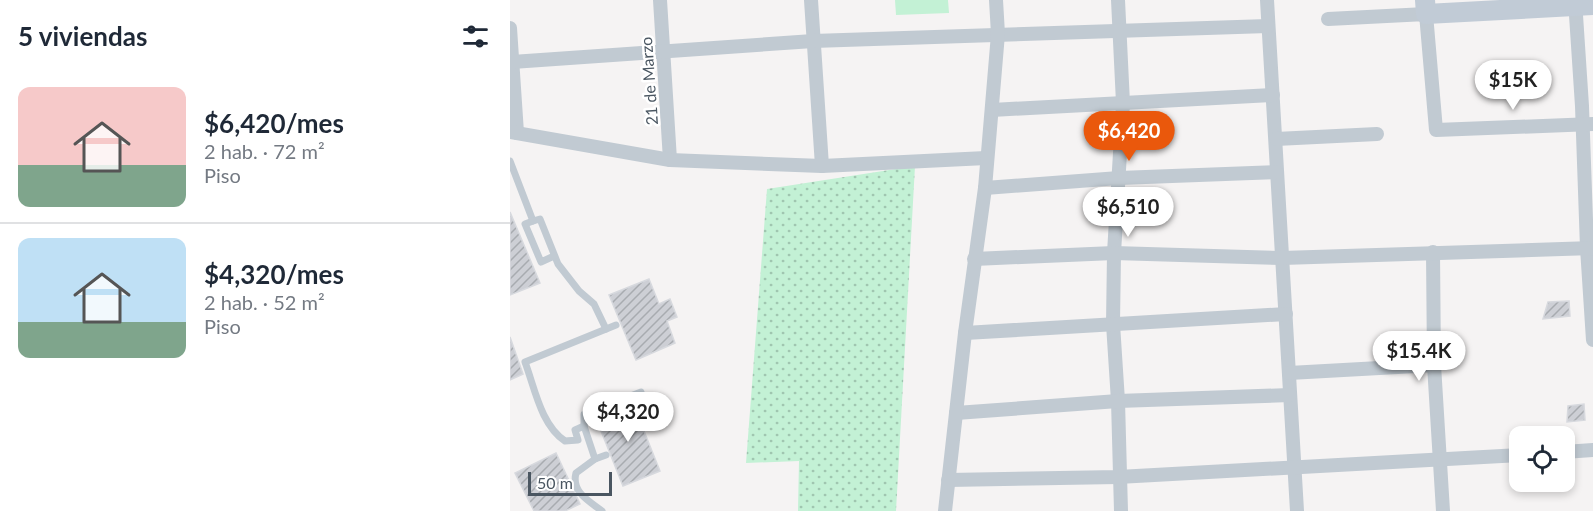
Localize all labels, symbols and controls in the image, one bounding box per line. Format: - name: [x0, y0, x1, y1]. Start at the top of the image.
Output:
- text: 5 viviendas: [18, 20, 147, 52]
- icon: filters: [459, 20, 492, 53]
- street label: 21 de Marzo: [636, 36, 661, 126]
- pin: $15K: [1477, 60, 1549, 111]
- text: $15K: [1489, 67, 1537, 91]
- text: $6,420/mes: [204, 107, 344, 139]
- icon: home: [66, 111, 138, 183]
- pin: $6,420: [1080, 111, 1178, 162]
- text: $6,420: [1098, 118, 1160, 142]
- text: 2 hab. · 72 m²: [204, 139, 325, 163]
- text: Piso: [204, 163, 241, 187]
- pin: $6,510: [1079, 187, 1177, 238]
- text: $6,510: [1097, 194, 1159, 218]
- text: $4,320/mes: [204, 258, 344, 290]
- icon: home: [66, 262, 138, 334]
- text: 2 hab. · 52 m²: [204, 290, 325, 314]
- text: Piso: [204, 314, 241, 338]
- pin: $15.4K: [1370, 331, 1468, 382]
- text: $15.4K: [1387, 338, 1451, 362]
- pin: $4,320: [579, 392, 677, 443]
- text: $4,320: [597, 399, 659, 423]
- map controls: [1509, 426, 1575, 492]
- button: locate: [1509, 426, 1575, 492]
- scale bar: [528, 469, 612, 496]
- text: 50 m: [537, 473, 573, 492]

